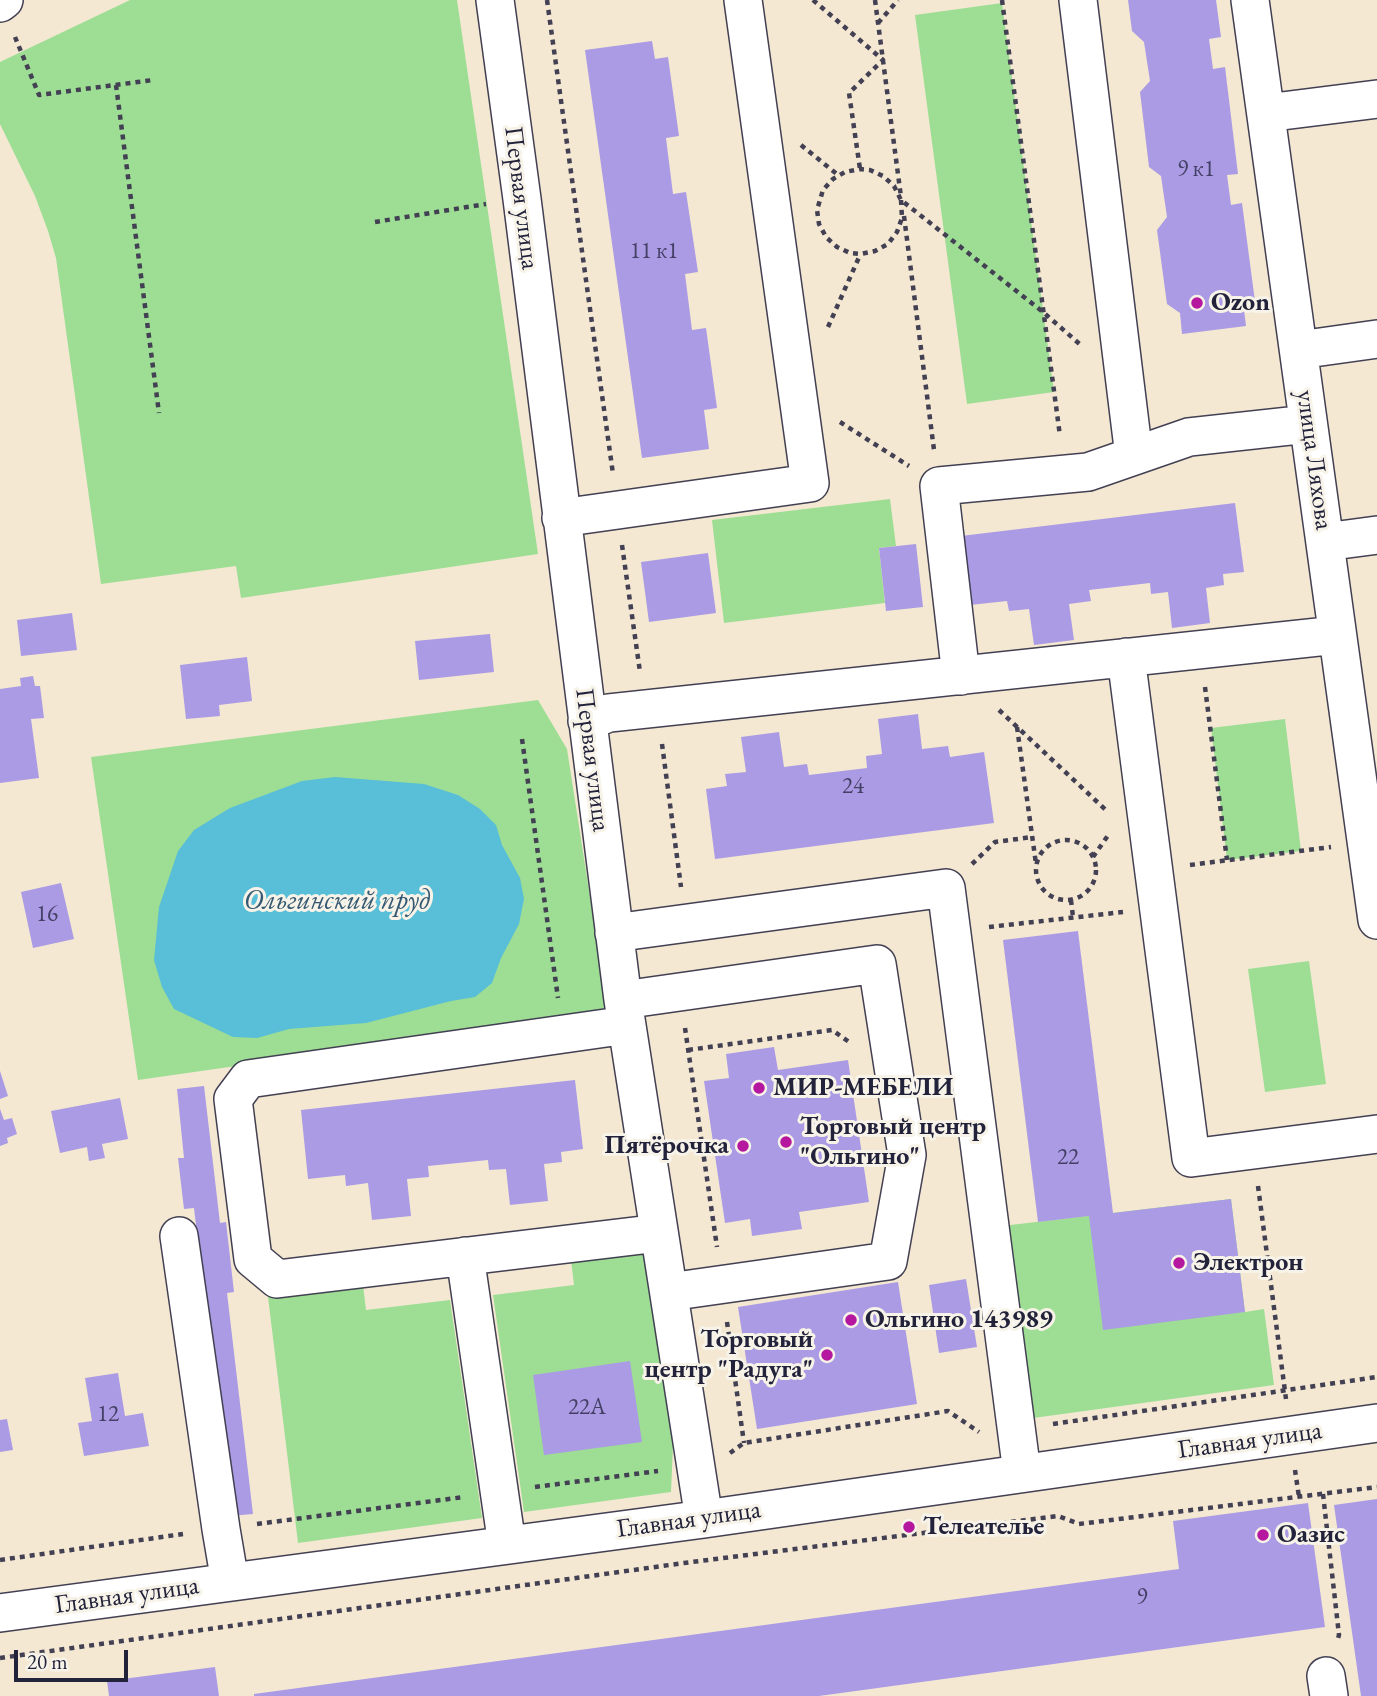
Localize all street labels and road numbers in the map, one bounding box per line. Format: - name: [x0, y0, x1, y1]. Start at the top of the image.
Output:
- street label: Первая улица: [497, 125, 545, 271]
- street label: улица Ляхова: [1289, 388, 1339, 532]
- street label: Первая улица: [568, 687, 616, 833]
- street label: Главная улица: [1176, 1415, 1324, 1467]
- street label: Главная улица: [615, 1494, 763, 1546]
- street label: Главная улица: [53, 1570, 201, 1622]

